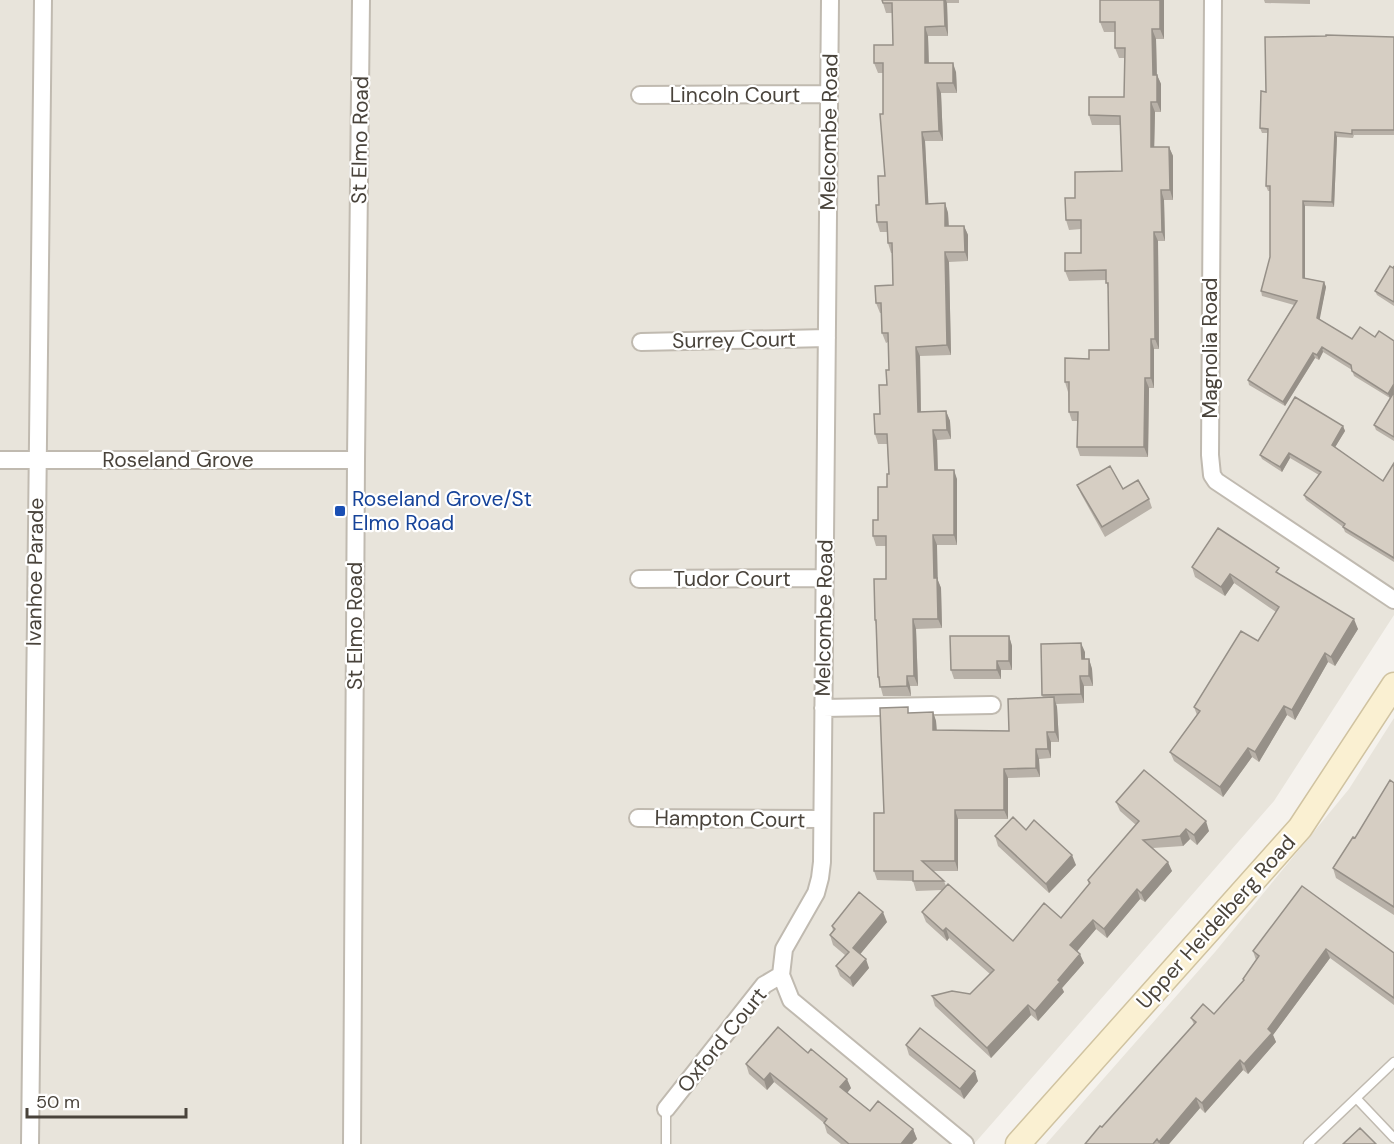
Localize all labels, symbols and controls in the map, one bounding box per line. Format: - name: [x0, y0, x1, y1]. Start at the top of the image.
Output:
- street label: Melcombe Road: [814, 53, 844, 211]
- street label: St Elmo Road: [345, 76, 375, 204]
- street label: Lincoln Court: [670, 81, 800, 109]
- street label: Magnolia Road: [1196, 278, 1224, 418]
- street label: Surrey Court: [672, 325, 796, 355]
- street label: Roseland Grove: [102, 446, 254, 474]
- place label: Roseland Grove/St Elmo Road: [352, 485, 532, 537]
- street label: Ivanhoe Parade: [20, 498, 50, 646]
- marker: Roseland Grove/St Elmo Road: [333, 504, 347, 518]
- street label: Melcombe Road: [809, 539, 839, 697]
- street label: St Elmo Road: [341, 562, 369, 690]
- street label: Tudor Court: [673, 565, 791, 593]
- street label: Hampton Court: [654, 804, 806, 834]
- street label: Upper Heidelberg Road: [1130, 829, 1302, 1015]
- street label: Oxford Court: [671, 982, 773, 1098]
- scale bar: [27, 1081, 186, 1119]
- text: 50 m: [36, 1090, 80, 1114]

